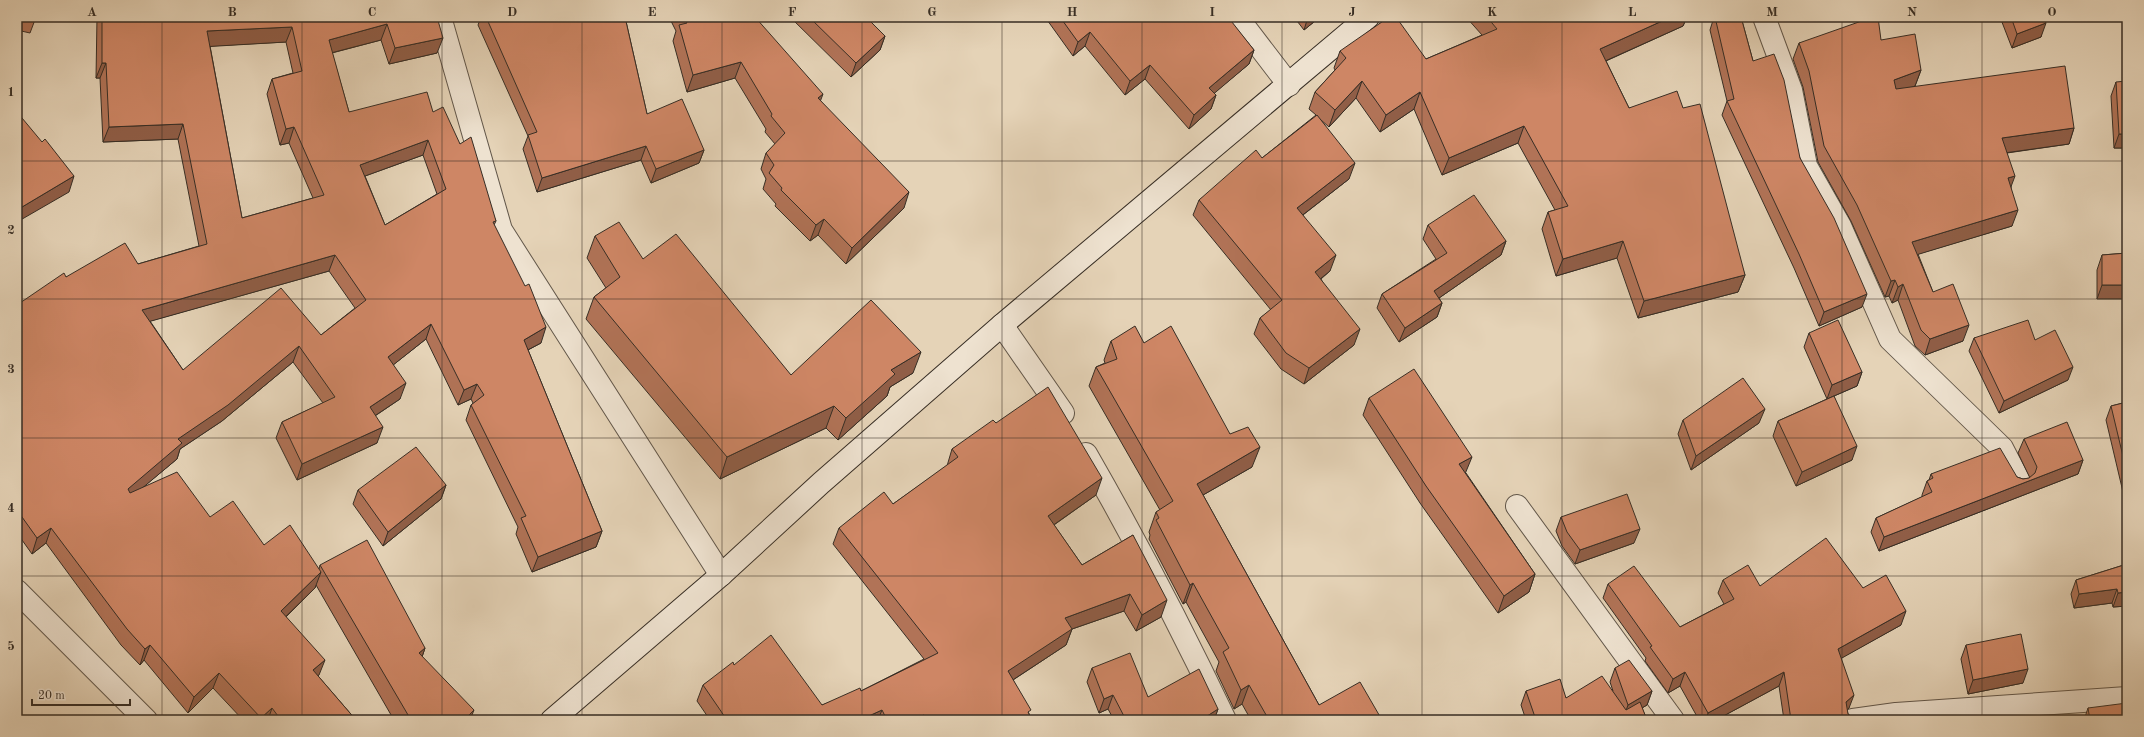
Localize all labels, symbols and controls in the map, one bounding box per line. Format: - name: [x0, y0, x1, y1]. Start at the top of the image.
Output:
- text: A: [87, 6, 97, 19]
- text: B: [227, 6, 237, 19]
- text: C: [368, 6, 376, 19]
- text: D: [507, 6, 517, 19]
- text: E: [648, 6, 657, 19]
- text: F: [788, 6, 797, 19]
- text: G: [927, 6, 937, 19]
- text: H: [1067, 6, 1078, 19]
- text: I: [1209, 6, 1215, 19]
- text: J: [1348, 6, 1356, 19]
- text: K: [1487, 6, 1497, 19]
- text: L: [1628, 6, 1637, 19]
- text: M: [1766, 6, 1778, 19]
- text: N: [1907, 6, 1917, 19]
- text: O: [2047, 6, 2057, 19]
- text: 1: [7, 86, 15, 99]
- text: 2: [7, 224, 15, 237]
- text: 3: [7, 363, 15, 376]
- text: 4: [7, 502, 15, 515]
- text: 5: [7, 640, 15, 653]
- scale bar: [32, 681, 130, 707]
- text: 20 m: [38, 690, 65, 702]

